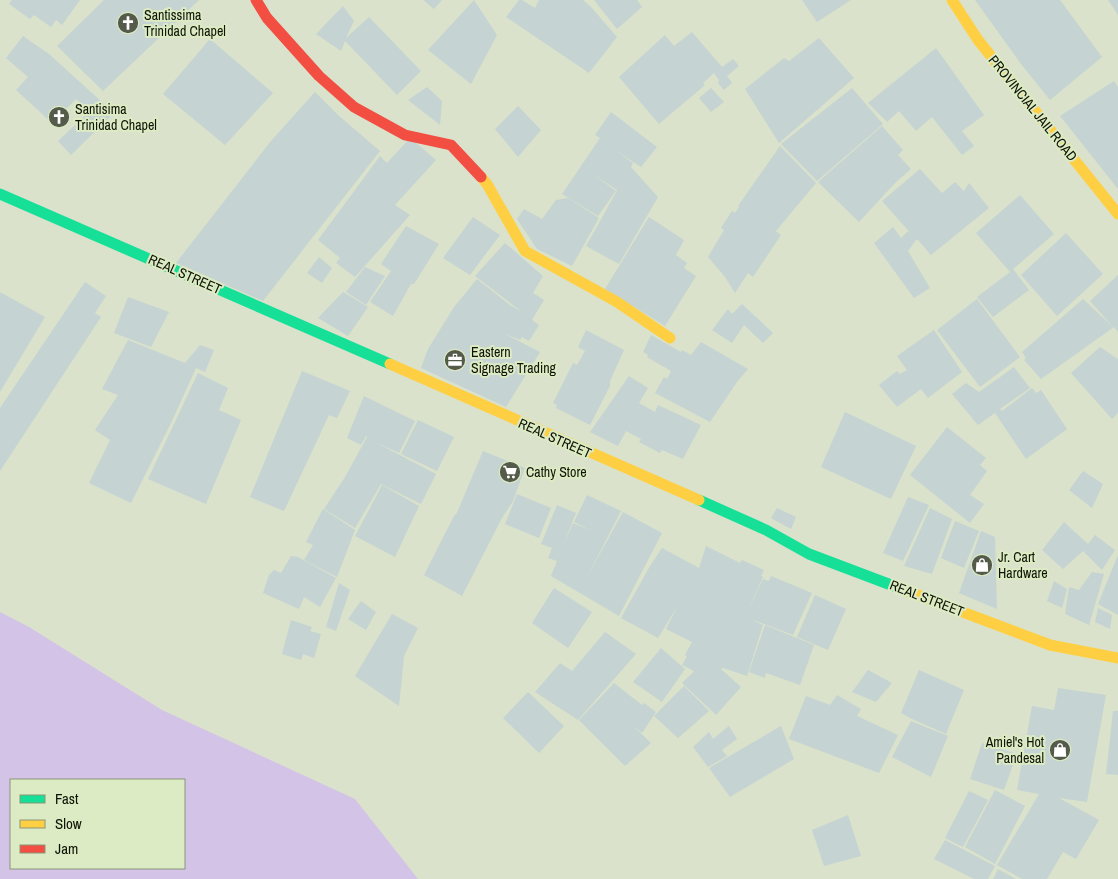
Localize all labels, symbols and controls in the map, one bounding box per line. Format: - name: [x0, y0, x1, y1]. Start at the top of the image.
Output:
- place label: Santissima Trinidad Chapel: [144, 6, 226, 40]
- church icon: Santissima Trinidad Chapel: [116, 11, 140, 35]
- street label: PROVINCIAL JAIL ROAD: [985, 51, 1081, 165]
- place label: Santisima Trinidad Chapel: [75, 100, 157, 134]
- church icon: Santisima Trinidad Chapel: [47, 105, 71, 129]
- street label: REAL STREET: [146, 250, 224, 298]
- place label: Eastern Signage Trading: [471, 343, 557, 377]
- office icon: Eastern Signage Trading: [443, 348, 467, 372]
- street label: REAL STREET: [516, 414, 594, 462]
- supermarket icon: Cathy Store: [498, 460, 522, 484]
- place label: Cathy Store: [526, 463, 587, 481]
- place label: Jr. Cart Hardware: [998, 548, 1048, 582]
- shop icon: Jr. Cart Hardware: [970, 553, 994, 577]
- street label: REAL STREET: [887, 576, 967, 620]
- place label: Amiel's Hot Pandesal: [985, 733, 1044, 767]
- shop icon: Amiel's Hot Pandesal: [1048, 738, 1072, 762]
- legend: [10, 779, 185, 869]
- text: Fast: [55, 788, 79, 809]
- text: Slow: [55, 813, 82, 834]
- text: Jam: [55, 838, 78, 859]

